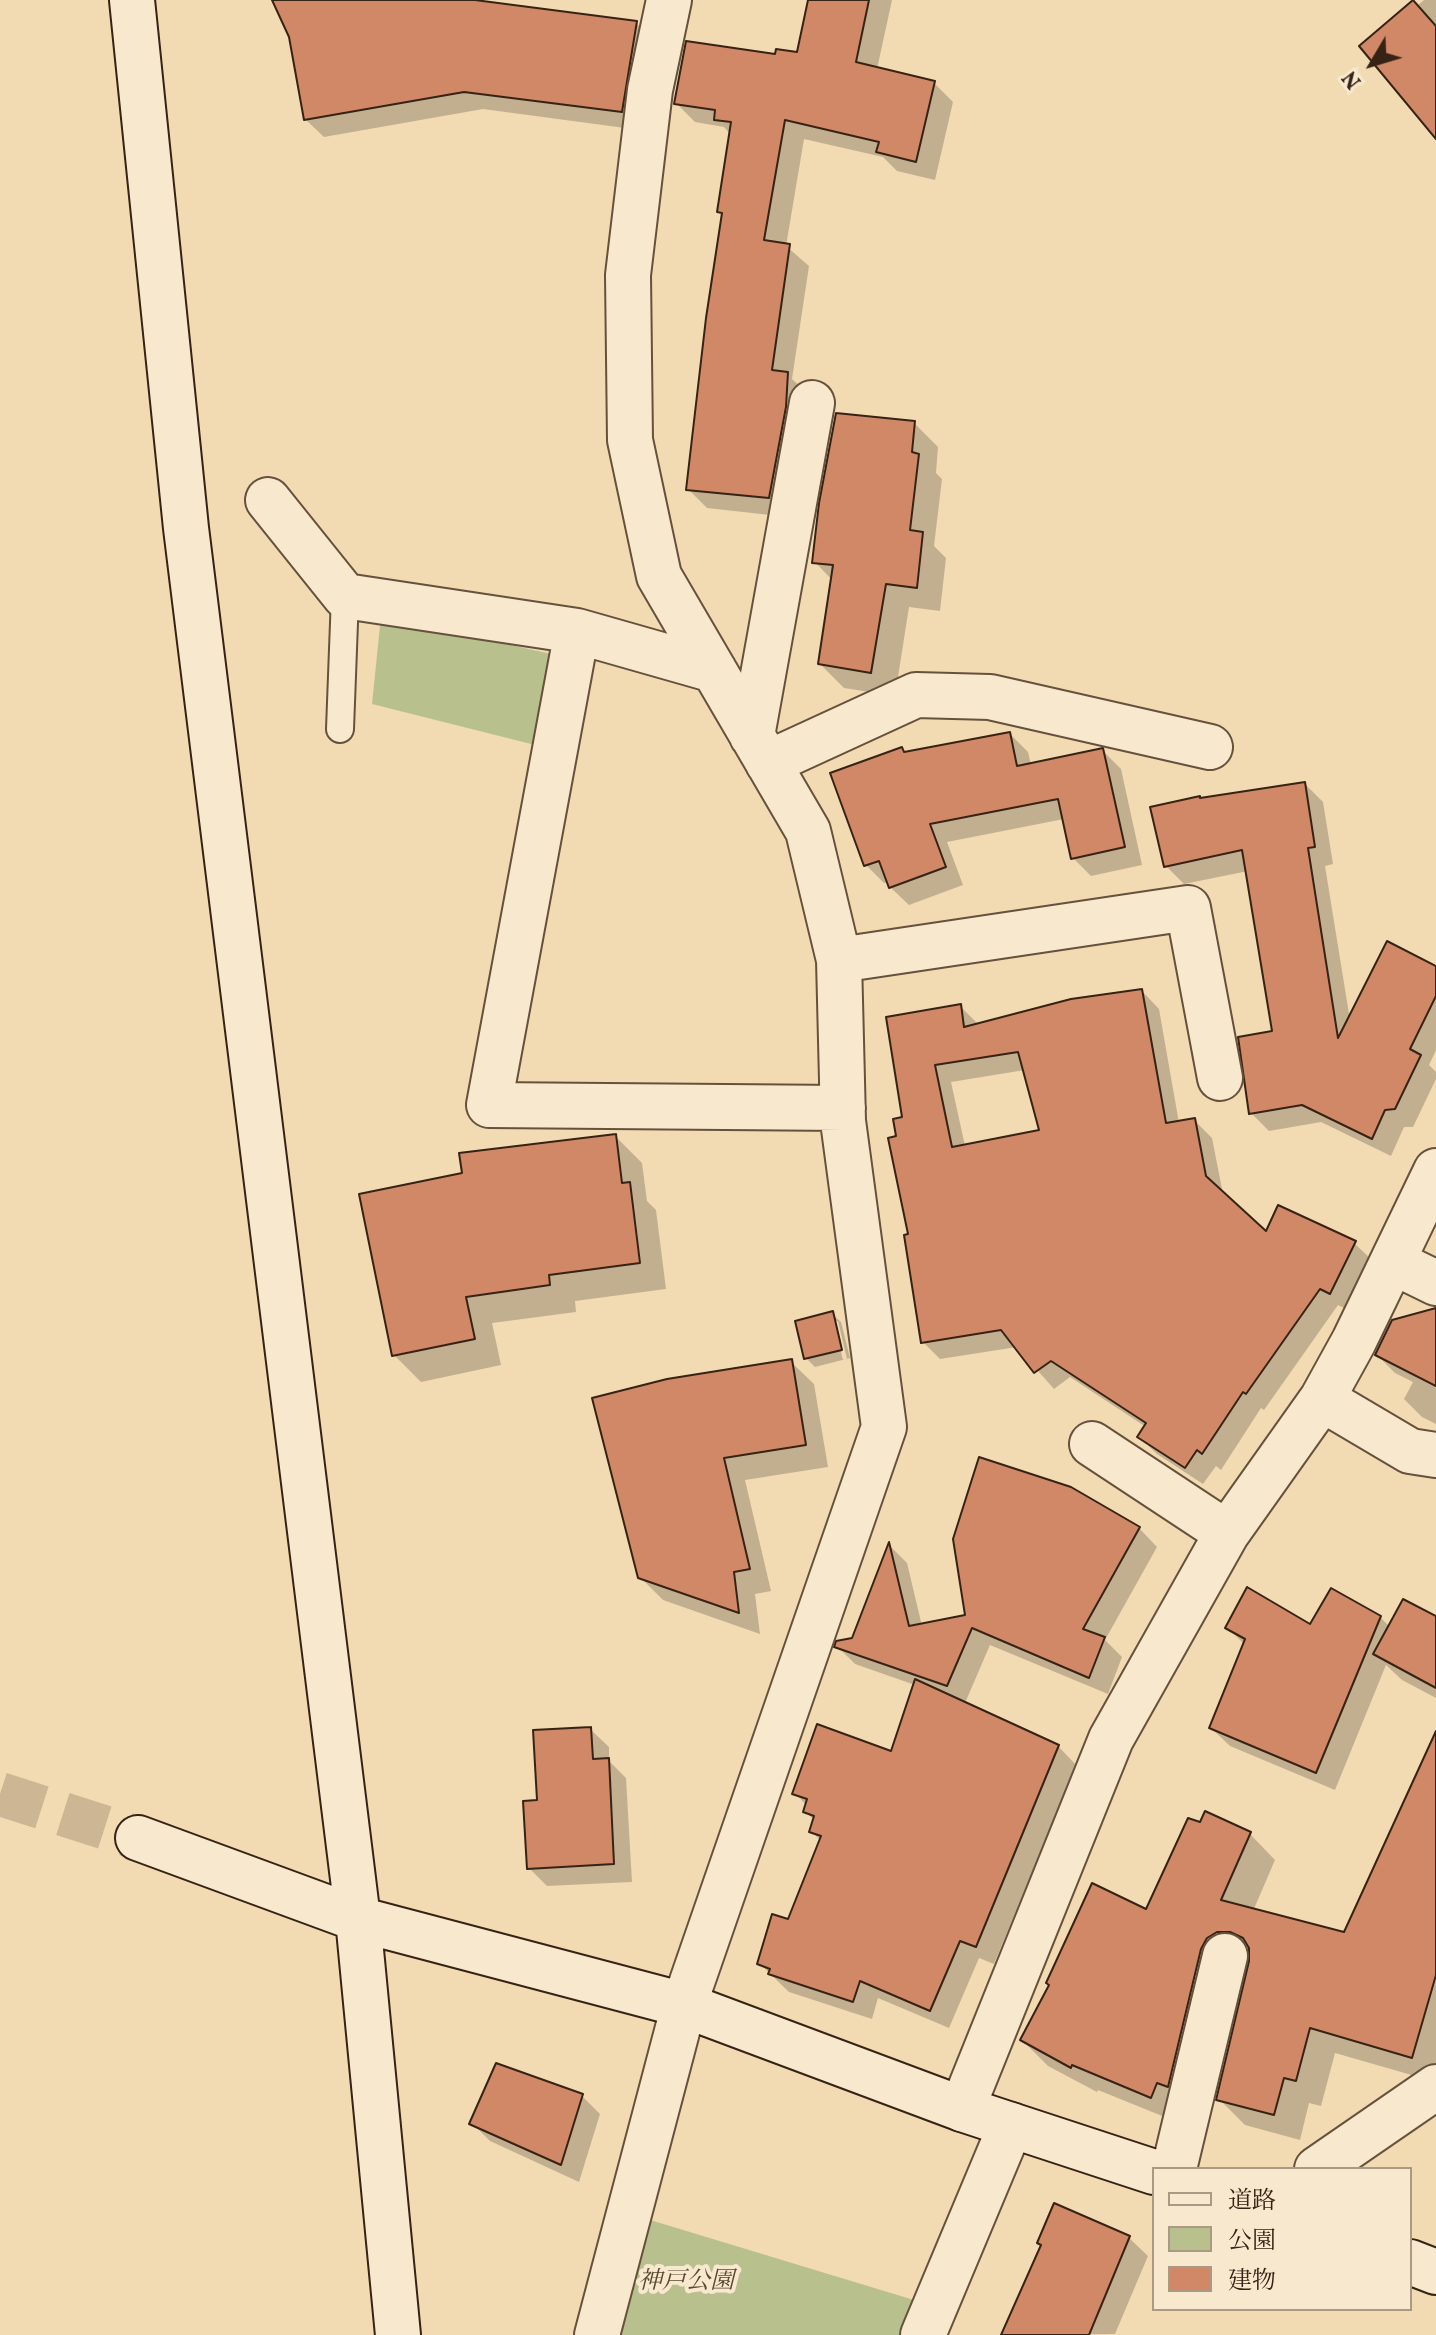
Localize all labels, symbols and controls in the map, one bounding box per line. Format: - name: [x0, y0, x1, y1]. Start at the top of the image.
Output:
- north arrow: [1332, 24, 1412, 104]
- text: N: [1336, 63, 1370, 95]
- legend: [1152, 2167, 1412, 2311]
- text: 道路: [1228, 2185, 1276, 2219]
- text: 公園: [1228, 2225, 1276, 2259]
- text: 建物: [1228, 2265, 1276, 2299]
- park label: 神戸公園: [638, 2270, 734, 2298]

